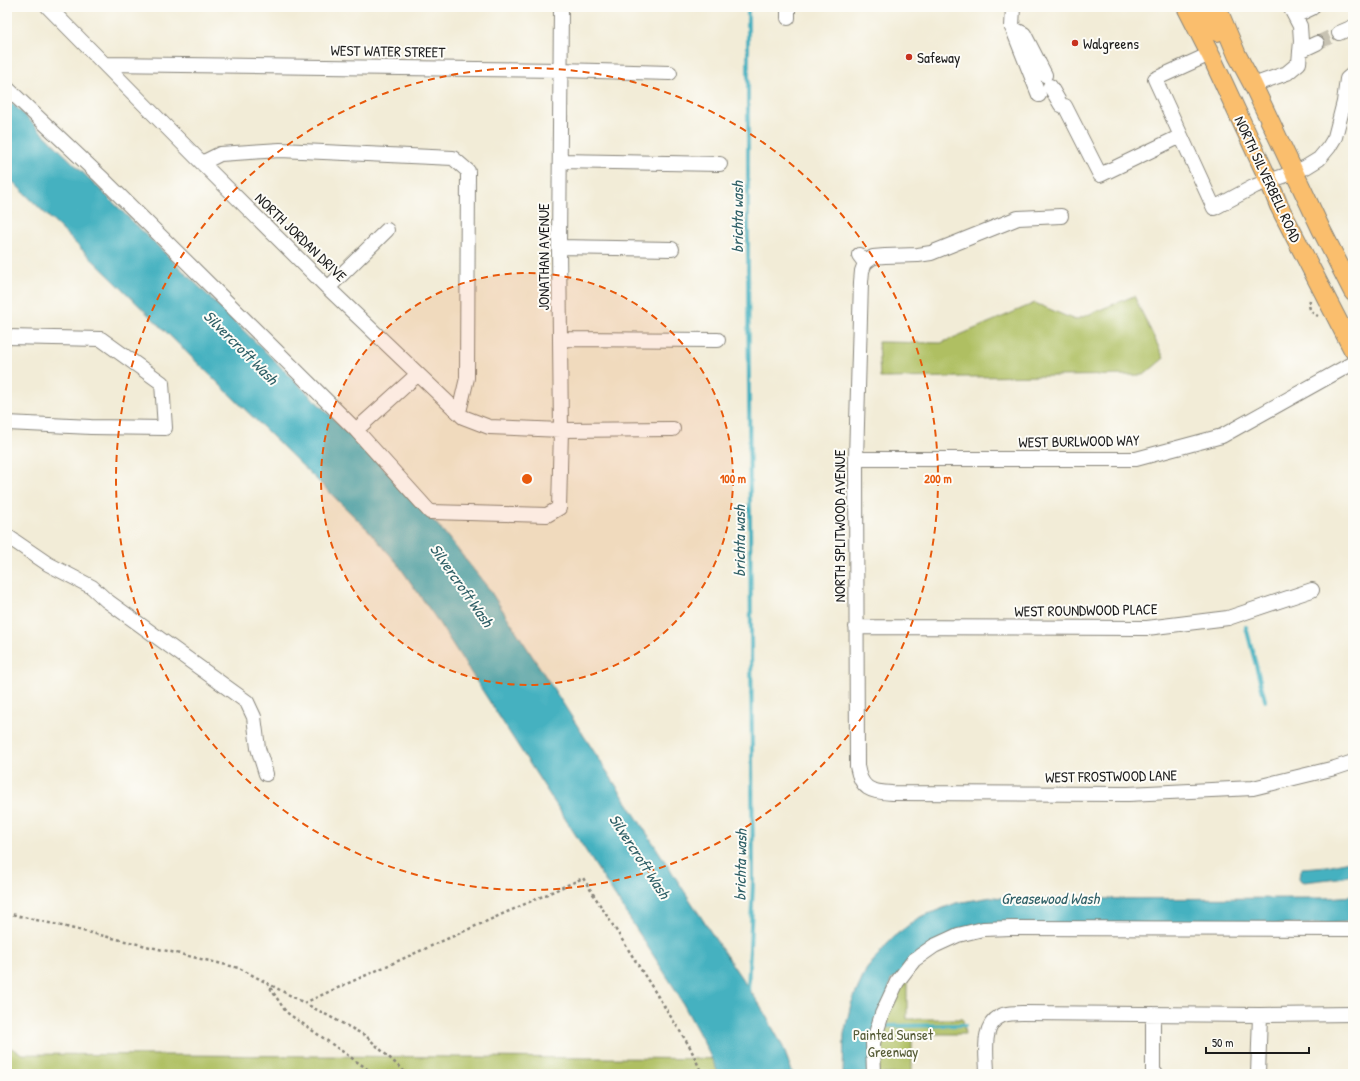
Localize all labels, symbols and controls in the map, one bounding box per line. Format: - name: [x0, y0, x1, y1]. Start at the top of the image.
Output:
- place label: Walgreens: [1083, 33, 1139, 54]
- marker: Walgreens: [1070, 38, 1080, 48]
- street label: WEST WATER STREET: [330, 40, 446, 63]
- place label: Safeway: [917, 47, 960, 68]
- marker: Safeway: [904, 52, 914, 62]
- street label: NORTH SILVERBELL ROAD: [1230, 113, 1307, 246]
- water label: brichta wash: [726, 180, 748, 253]
- street label: NORTH JORDAN DRIVE: [251, 188, 352, 286]
- street label: JONATHAN AVENUE: [533, 203, 554, 311]
- water label: Silvercroft Wash: [199, 305, 284, 390]
- street label: WEST BURLWOOD WAY: [1018, 429, 1140, 453]
- street label: NORTH SPLITWOOD AVENUE: [829, 449, 850, 602]
- text: 100 m: [720, 470, 746, 487]
- text: 200 m: [924, 470, 952, 487]
- centre of rings: [520, 472, 534, 486]
- water label: brichta wash: [728, 504, 750, 577]
- water label: Silvercroft Wash: [425, 539, 500, 632]
- street label: WEST ROUNDWOOD PLACE: [1014, 598, 1158, 622]
- street label: WEST FROSTWOOD LANE: [1045, 764, 1177, 788]
- water label: Silvercroft Wash: [604, 809, 676, 904]
- water label: brichta wash: [728, 828, 752, 901]
- water label: Greasewood Wash: [1001, 887, 1100, 909]
- park label: Painted Sunset Greenway: [853, 1024, 934, 1062]
- scale bar: [1206, 1029, 1309, 1055]
- text: 50 m: [1212, 1034, 1233, 1051]

